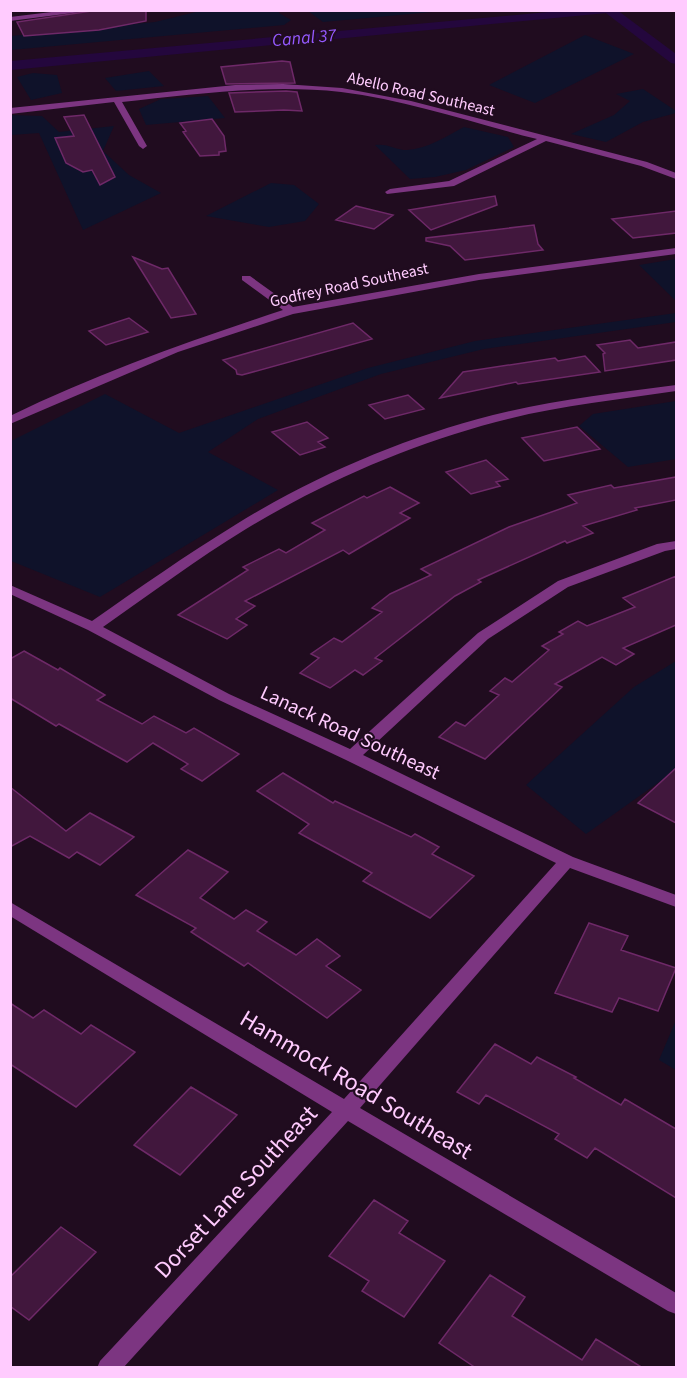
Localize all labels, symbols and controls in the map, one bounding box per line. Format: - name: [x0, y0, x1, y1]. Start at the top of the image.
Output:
- water label: Canal 37: [271, 23, 338, 53]
- street label: Abello Road Southeast: [345, 66, 497, 122]
- street label: Godfrey Road Southeast: [268, 257, 431, 313]
- street label: Lanack Road Southeast: [256, 679, 445, 787]
- street label: Hammock Road Southeast: [233, 1002, 479, 1168]
- street label: Dorset Lane Southeast: [146, 1098, 326, 1286]

